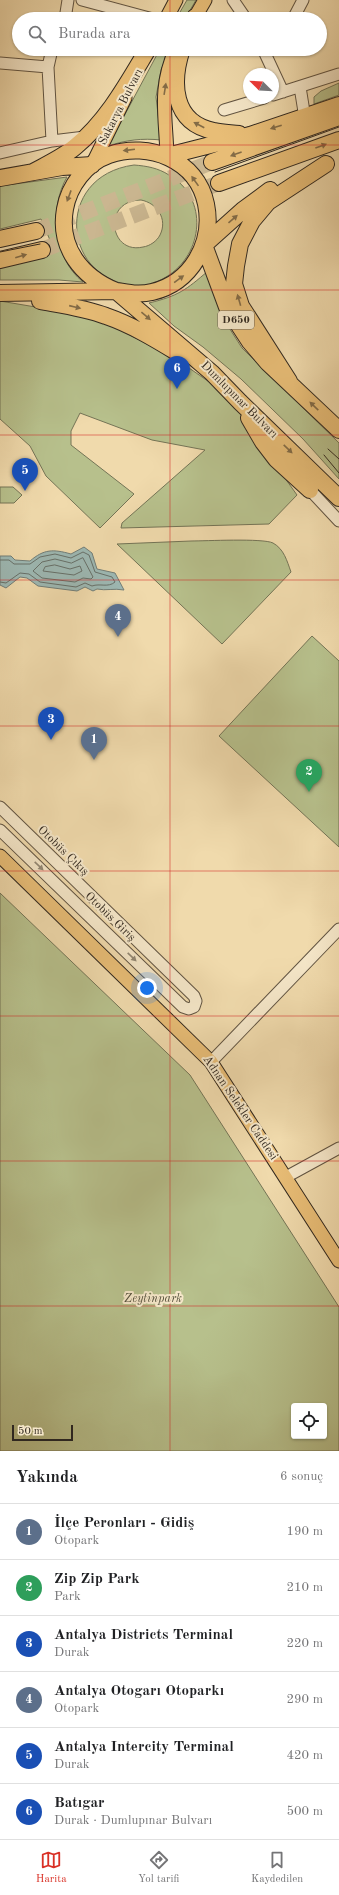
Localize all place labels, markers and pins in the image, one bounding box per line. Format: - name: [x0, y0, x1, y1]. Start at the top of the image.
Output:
- pin: 6: [164, 356, 190, 389]
- pin: 5: [12, 458, 38, 491]
- pin: 4: [105, 604, 131, 637]
- pin: 3: [38, 707, 64, 740]
- pin: 1: [81, 727, 107, 760]
- pin: 2: [296, 759, 322, 792]

